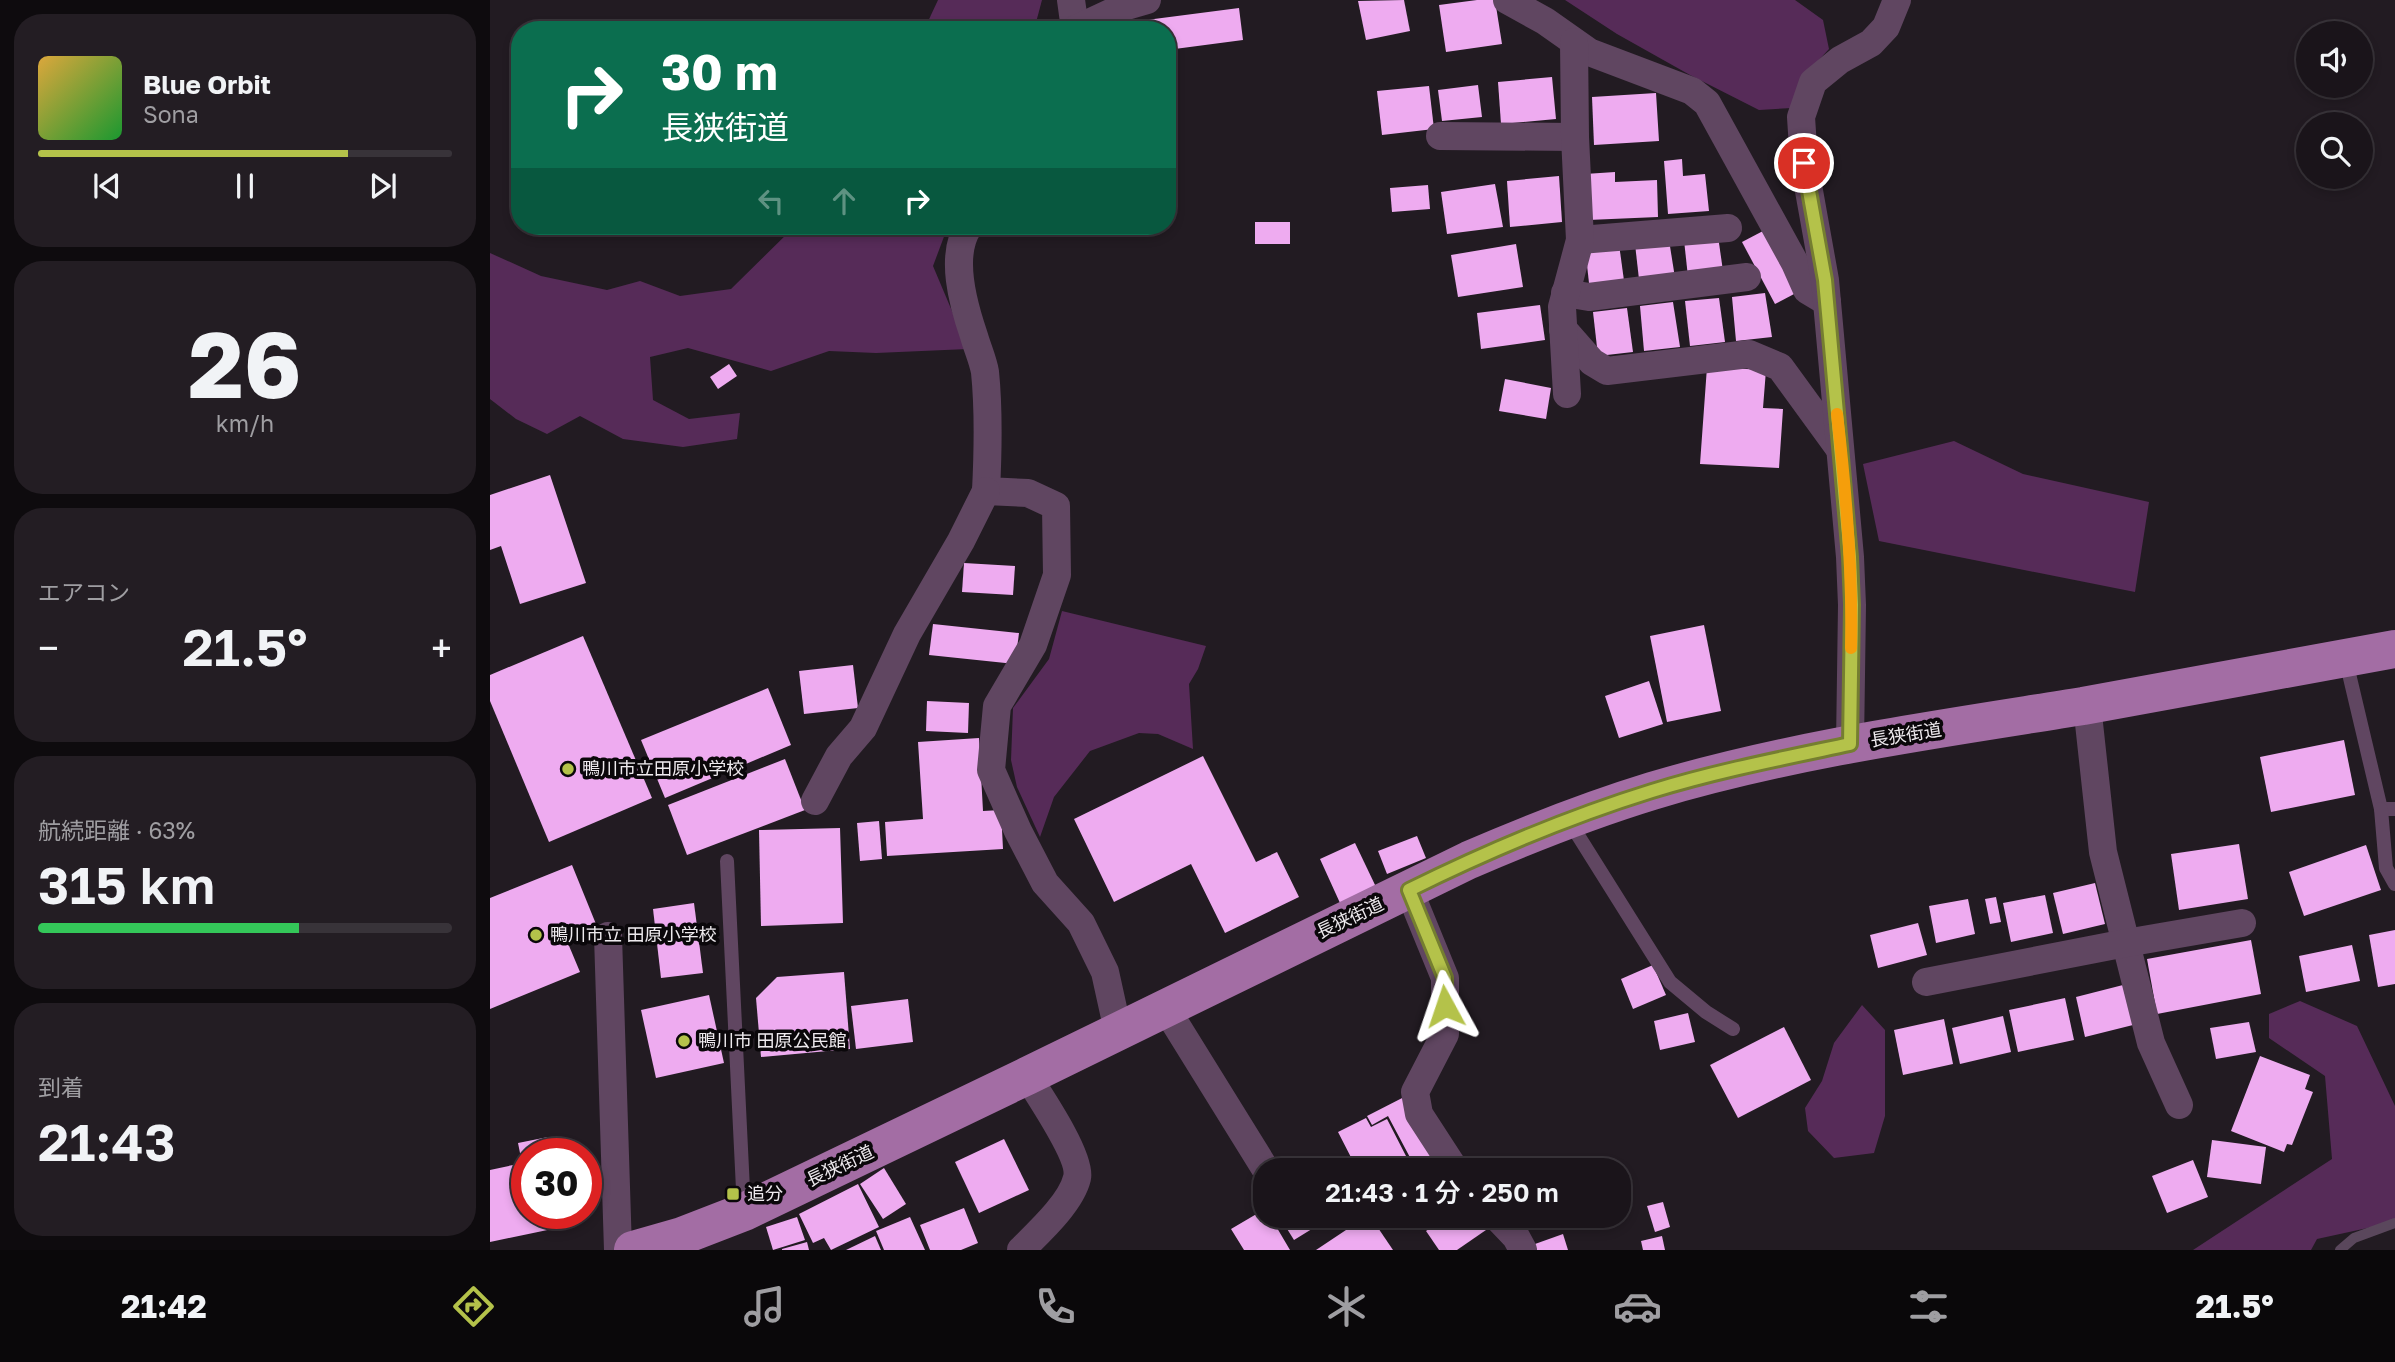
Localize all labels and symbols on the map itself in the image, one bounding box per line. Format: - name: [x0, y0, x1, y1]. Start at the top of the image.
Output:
- pin: [1774, 133, 1834, 193]
- street label: 長狭街道: [1869, 718, 1943, 751]
- place label: 鴨川市立田原小学校: [582, 757, 744, 779]
- marker: 鴨川市立田原小学校: [560, 761, 576, 777]
- street label: 長狭街道: [1312, 892, 1387, 942]
- place label: 鴨川市立 田原小学校: [550, 923, 717, 945]
- marker: 鴨川市立 田原小学校: [528, 927, 544, 943]
- position arrow: [1408, 969, 1482, 1043]
- place label: 鴨川市 田原公民館: [698, 1029, 847, 1051]
- marker: 鴨川市 田原公民館: [676, 1033, 692, 1049]
- speed limit sign: 30: [511, 1138, 602, 1229]
- street label: 長狭街道: [802, 1140, 877, 1190]
- place label: 追分: [747, 1182, 783, 1204]
- marker: 追分: [725, 1186, 741, 1202]

